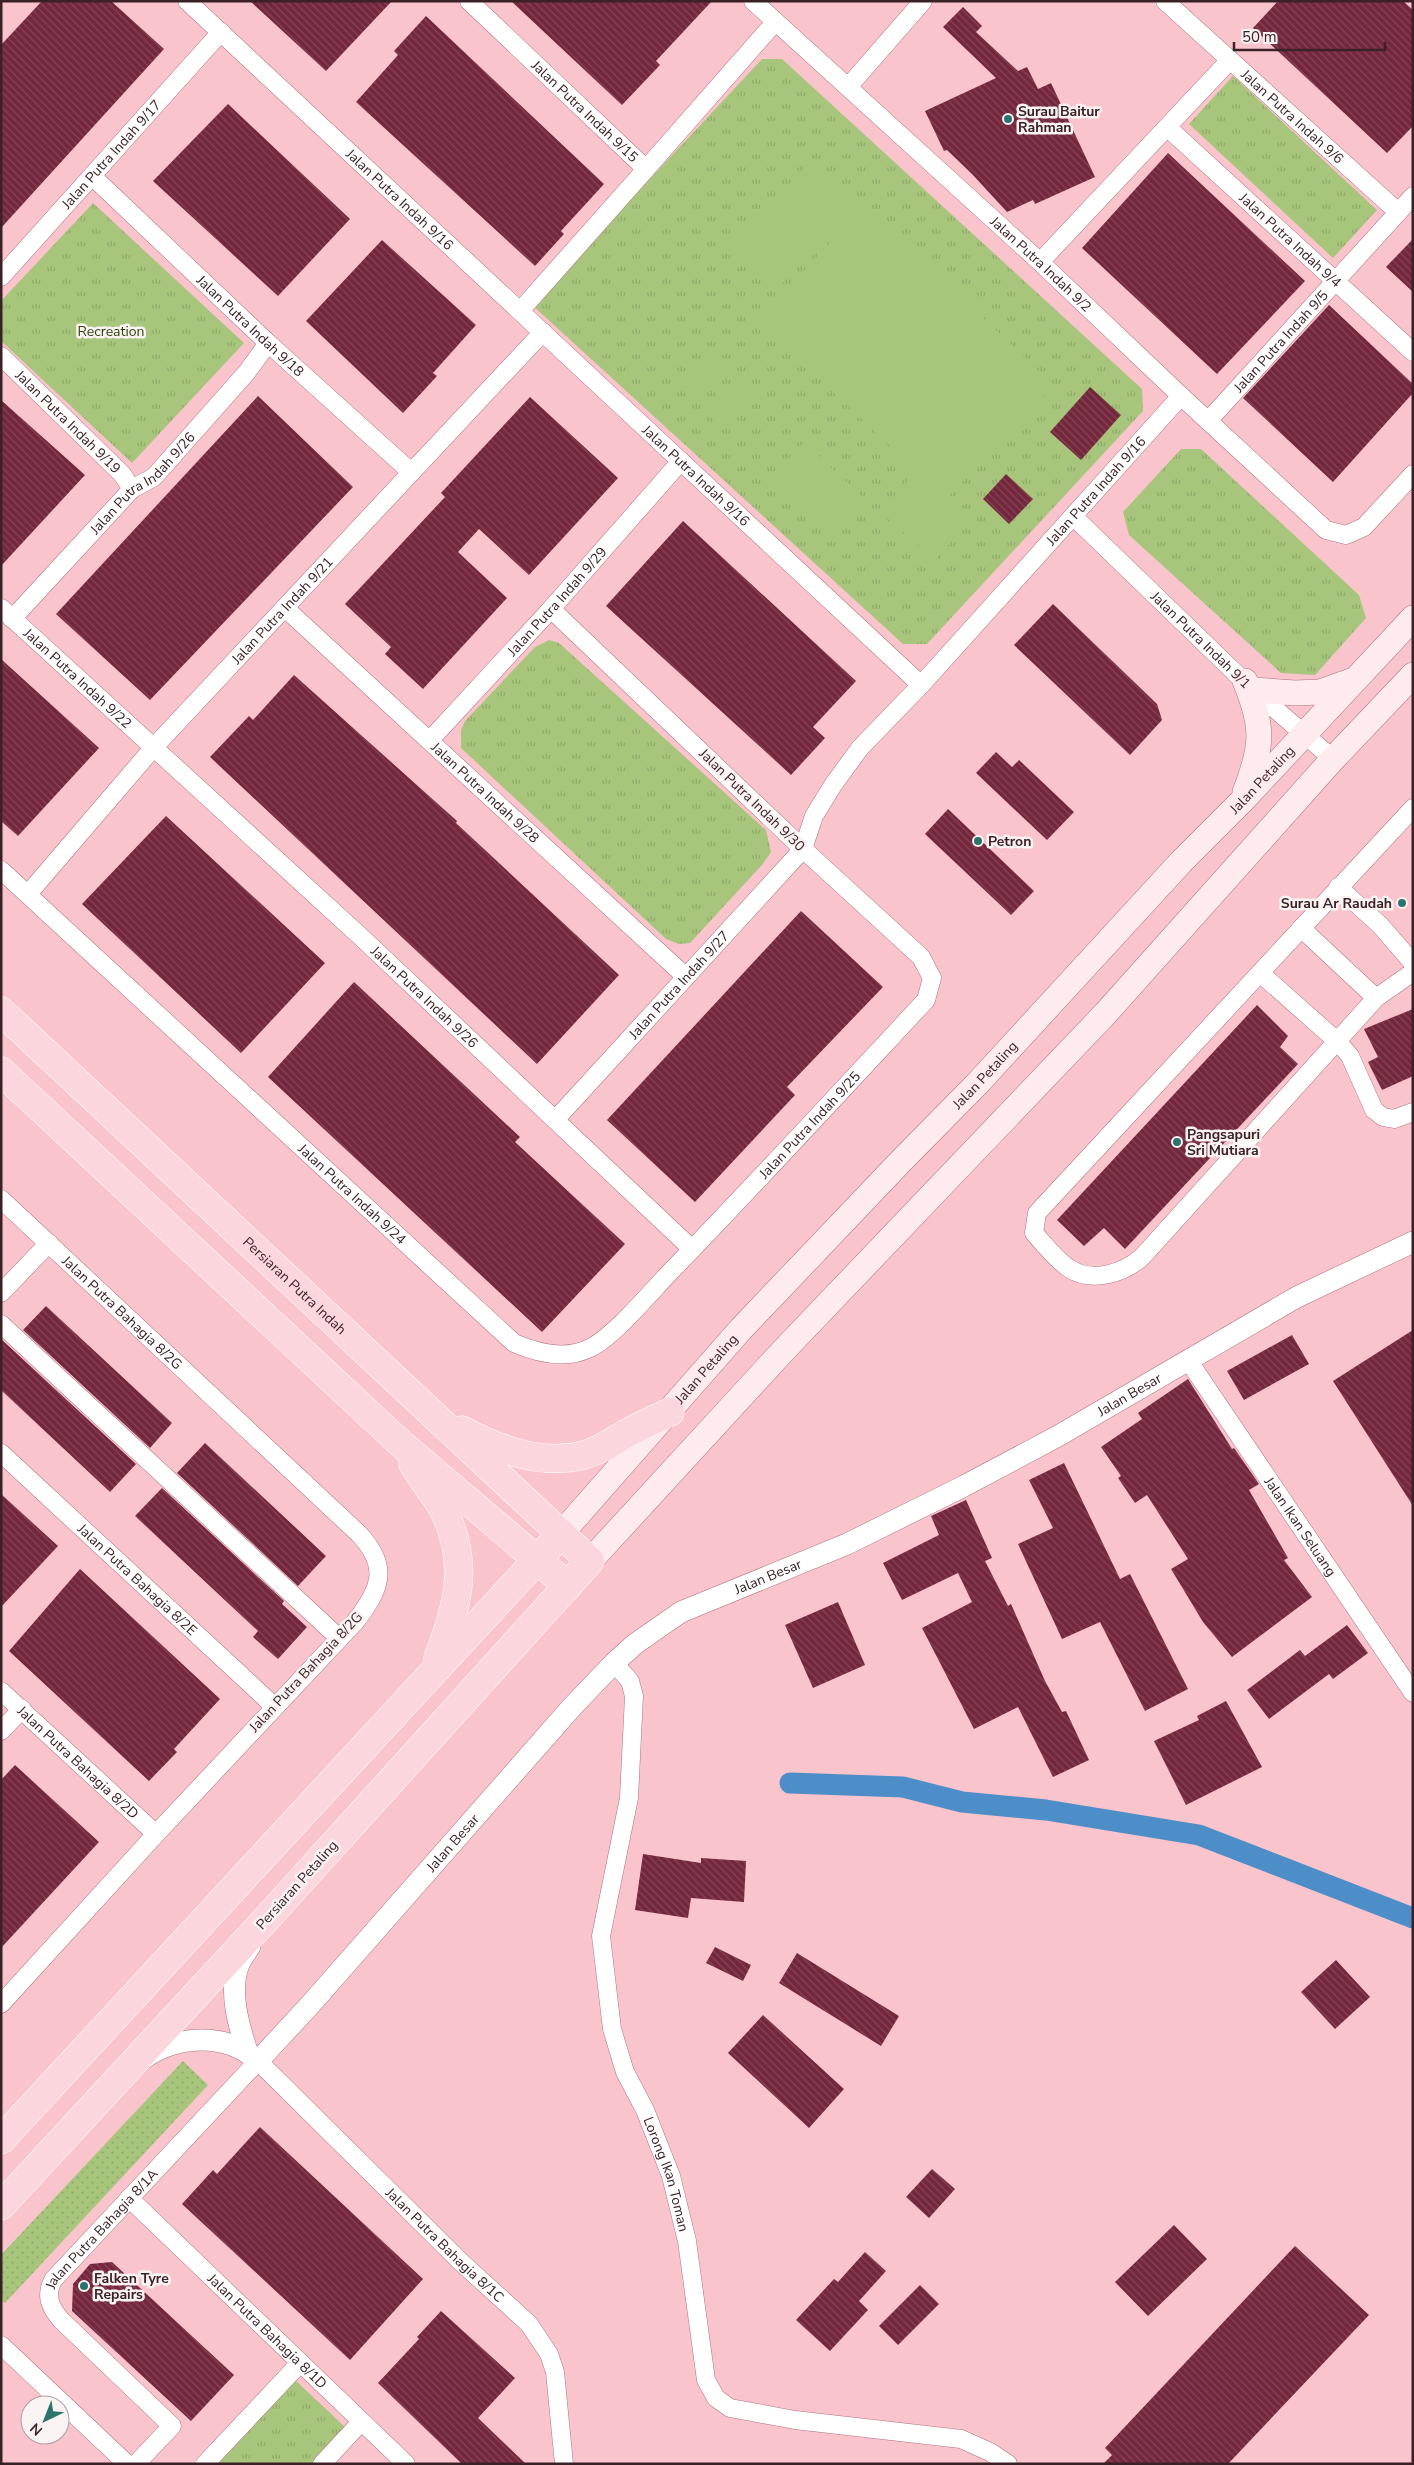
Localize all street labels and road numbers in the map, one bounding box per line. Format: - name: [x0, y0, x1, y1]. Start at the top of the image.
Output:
- street label: Jalan Putra Indah 9/15: [527, 55, 643, 166]
- street label: Jalan Putra Indah 9/6: [1236, 64, 1348, 168]
- street label: Jalan Putra Indah 9/17: [57, 96, 165, 214]
- street label: Jalan Putra Indah 9/16: [341, 144, 458, 254]
- street label: Jalan Putra Indah 9/4: [1235, 188, 1346, 292]
- street label: Jalan Putra Indah 9/2: [986, 211, 1096, 316]
- street label: Jalan Putra Indah 9/18: [192, 270, 308, 381]
- street label: Jalan Putra Indah 9/5: [1229, 286, 1332, 397]
- street label: Jalan Putra Indah 9/19: [11, 365, 125, 477]
- street label: Jalan Putra Indah 9/16: [638, 420, 754, 530]
- street label: Jalan Putra Indah 9/26: [85, 428, 199, 539]
- street label: Jalan Putra Indah 9/16: [1041, 432, 1150, 550]
- street label: Jalan Putra Indah 9/29: [502, 543, 611, 661]
- street label: Jalan Putra Indah 9/21: [226, 553, 337, 669]
- street label: Jalan Putra Indah 9/1: [1146, 586, 1255, 692]
- street label: Jalan Putra Indah 9/22: [19, 623, 136, 733]
- street label: Jalan Putra Indah 9/28: [427, 737, 544, 847]
- street label: Jalan Petaling: [1224, 741, 1299, 819]
- street label: Jalan Putra Indah 9/30: [694, 744, 809, 856]
- street label: Jalan Putra Indah 9/27: [624, 926, 733, 1044]
- street label: Jalan Putra Indah 9/26: [366, 941, 482, 1052]
- street label: Jalan Petaling: [947, 1037, 1022, 1114]
- street label: Jalan Putra Indah 9/25: [754, 1067, 865, 1183]
- street label: Jalan Putra Indah 9/24: [294, 1139, 411, 1249]
- street label: Persiaran Putra Indah: [239, 1232, 351, 1338]
- street label: Jalan Putra Bahagia 8/2G: [57, 1251, 187, 1373]
- street label: Jalan Petaling: [670, 1330, 742, 1408]
- street label: Jalan Besar: [1093, 1368, 1165, 1421]
- street label: Jalan Ikan Seluang: [1260, 1472, 1341, 1580]
- street label: Jalan Putra Bahagia 8/2E: [73, 1519, 201, 1640]
- street label: Jalan Besar: [730, 1554, 804, 1599]
- street label: Jalan Putra Bahagia 8/2G: [244, 1608, 367, 1737]
- street label: Jalan Putra Bahagia 8/2D: [13, 1701, 143, 1823]
- street label: Jalan Besar: [421, 1810, 483, 1877]
- street label: Persiaran Petaling: [252, 1836, 342, 1934]
- street label: Lorong Ikan Toman: [639, 2114, 694, 2234]
- street label: Jalan Putra Bahagia 8/1A: [40, 2164, 162, 2292]
- street label: Jalan Putra Bahagia 8/1C: [381, 2183, 508, 2306]
- street label: Jalan Putra Bahagia 8/1D: [203, 2269, 331, 2393]

